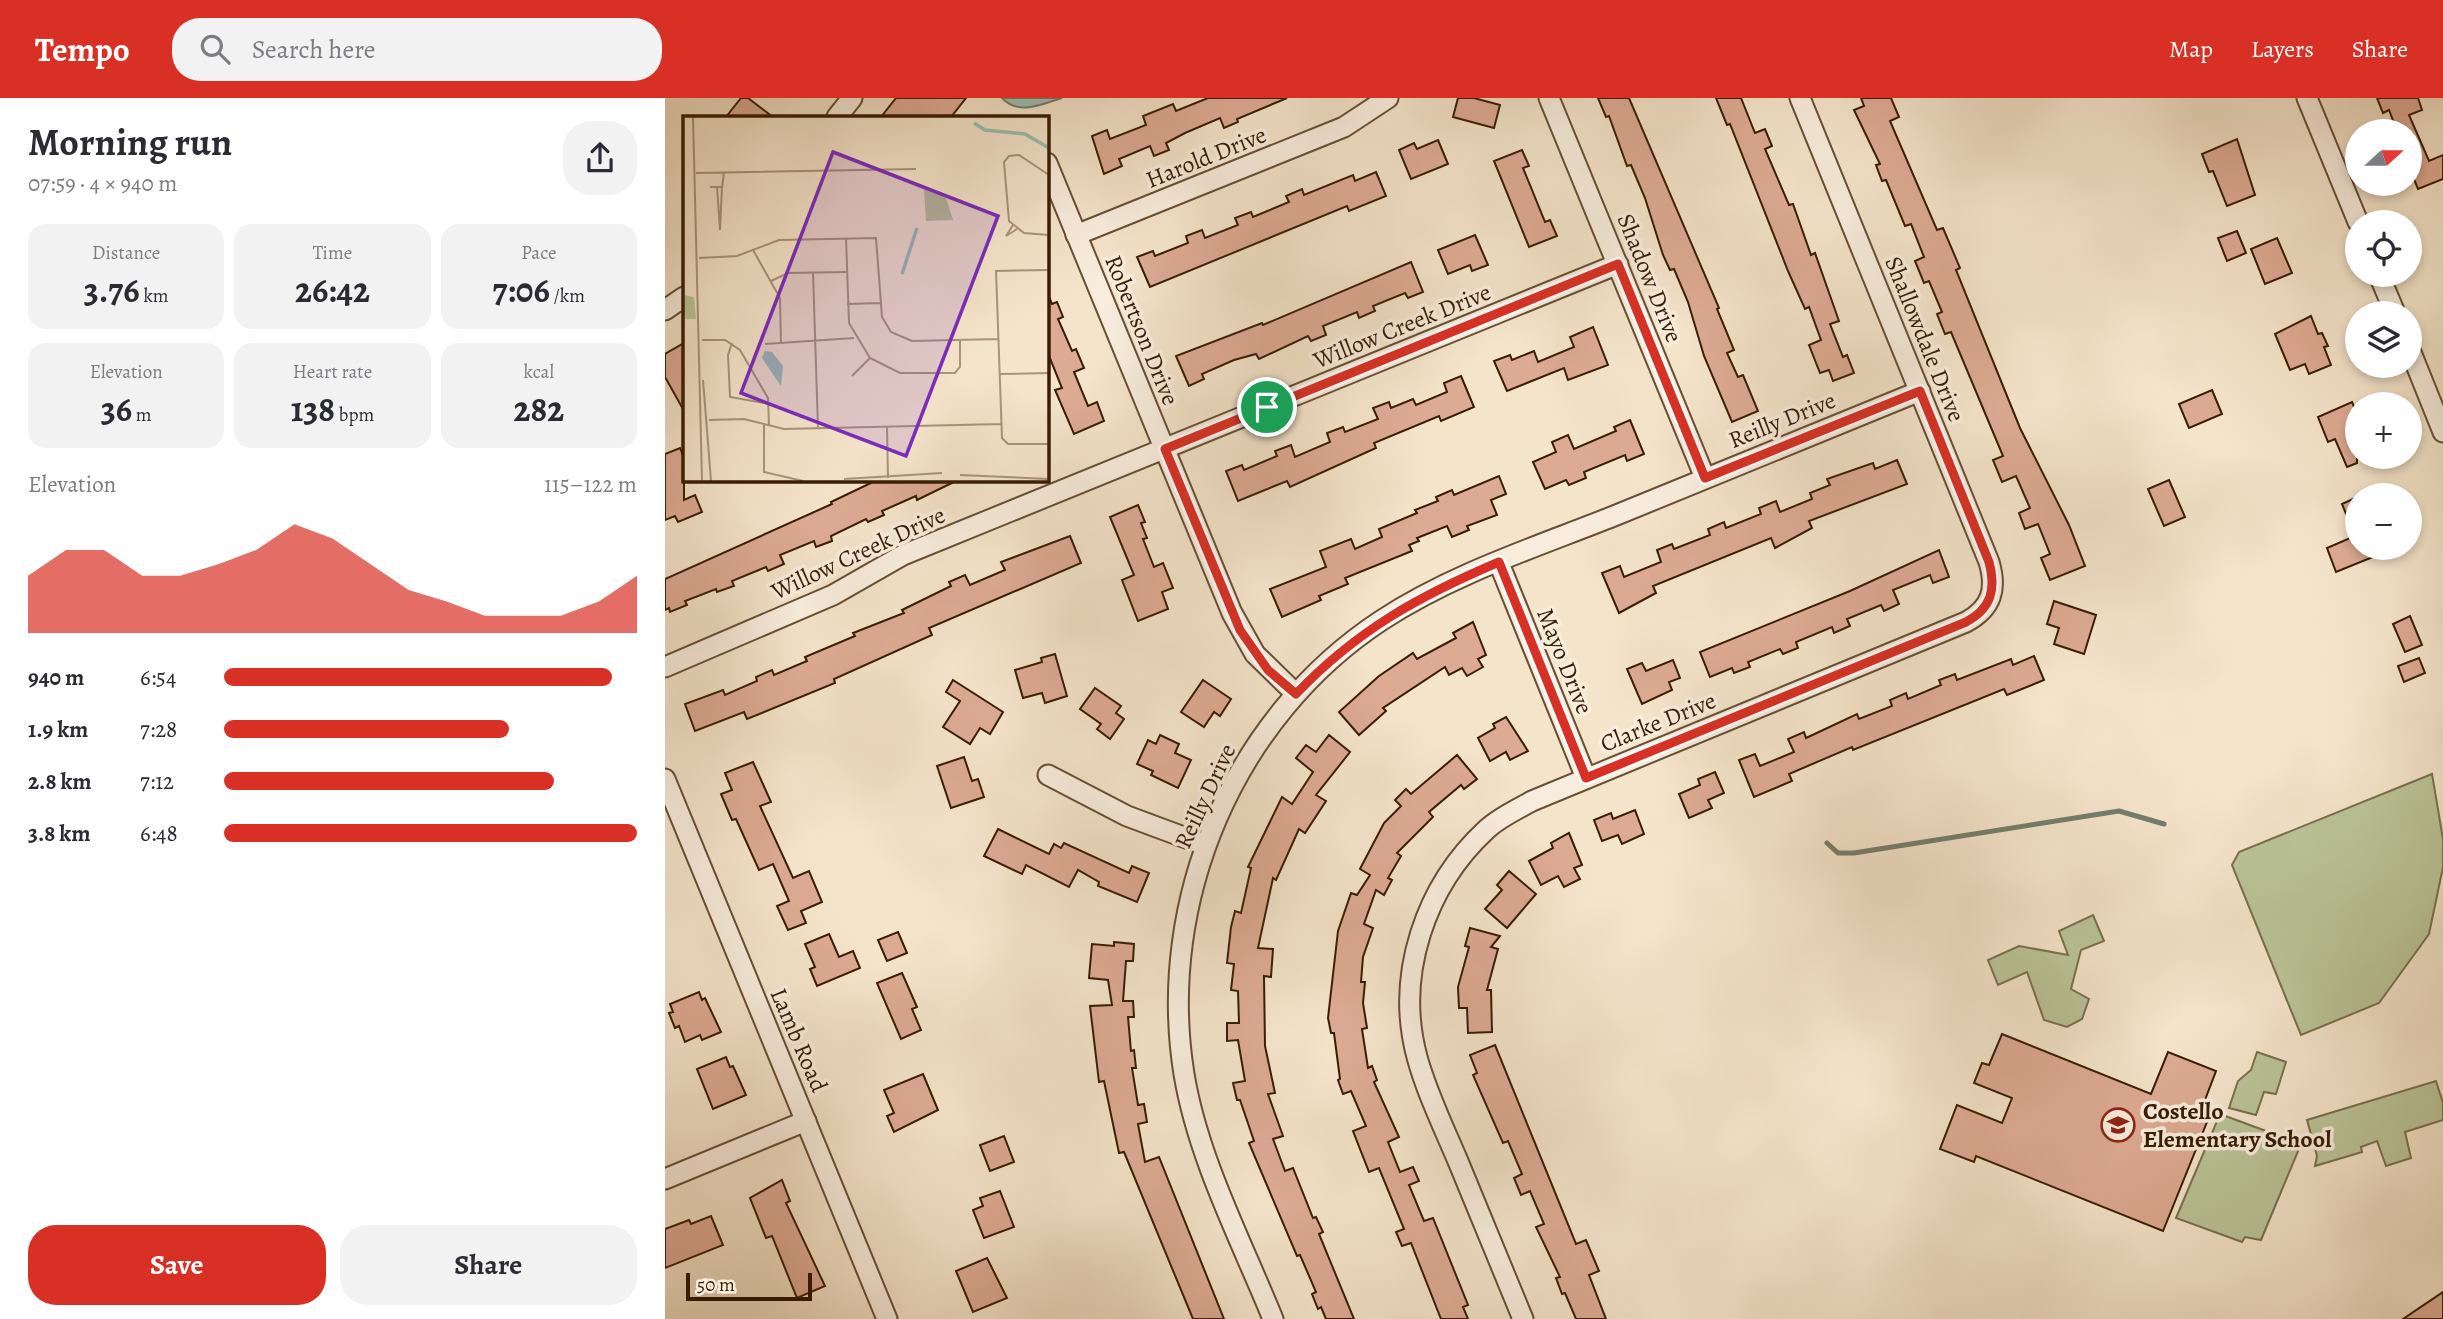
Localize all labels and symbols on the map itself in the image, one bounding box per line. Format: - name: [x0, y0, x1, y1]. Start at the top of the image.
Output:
- inset map: [683, 116, 1048, 481]
- street label: Harold Drive: [1141, 118, 1271, 196]
- north arrow: [2345, 119, 2422, 196]
- street label: Shadow Drive: [1610, 209, 1690, 347]
- street label: Robertson Drive: [1097, 250, 1187, 410]
- street label: Shallowdale Drive: [1877, 252, 1973, 426]
- street label: Willow Creek Drive: [1308, 276, 1495, 377]
- pin: [1237, 377, 1297, 437]
- street label: Reilly Drive: [1724, 384, 1840, 456]
- street label: Willow Creek Drive: [765, 499, 950, 608]
- street label: Mayo Drive: [1529, 603, 1601, 719]
- street label: Clarke Drive: [1595, 684, 1721, 760]
- street label: Reilly Drive: [1167, 738, 1243, 854]
- street label: Lamb Road: [763, 983, 835, 1097]
- place label: Costello Elementary School: [2143, 1095, 2332, 1155]
- school or university icon: Costello Elementary School: [2099, 1106, 2137, 1144]
- scale bar: [686, 1270, 812, 1302]

